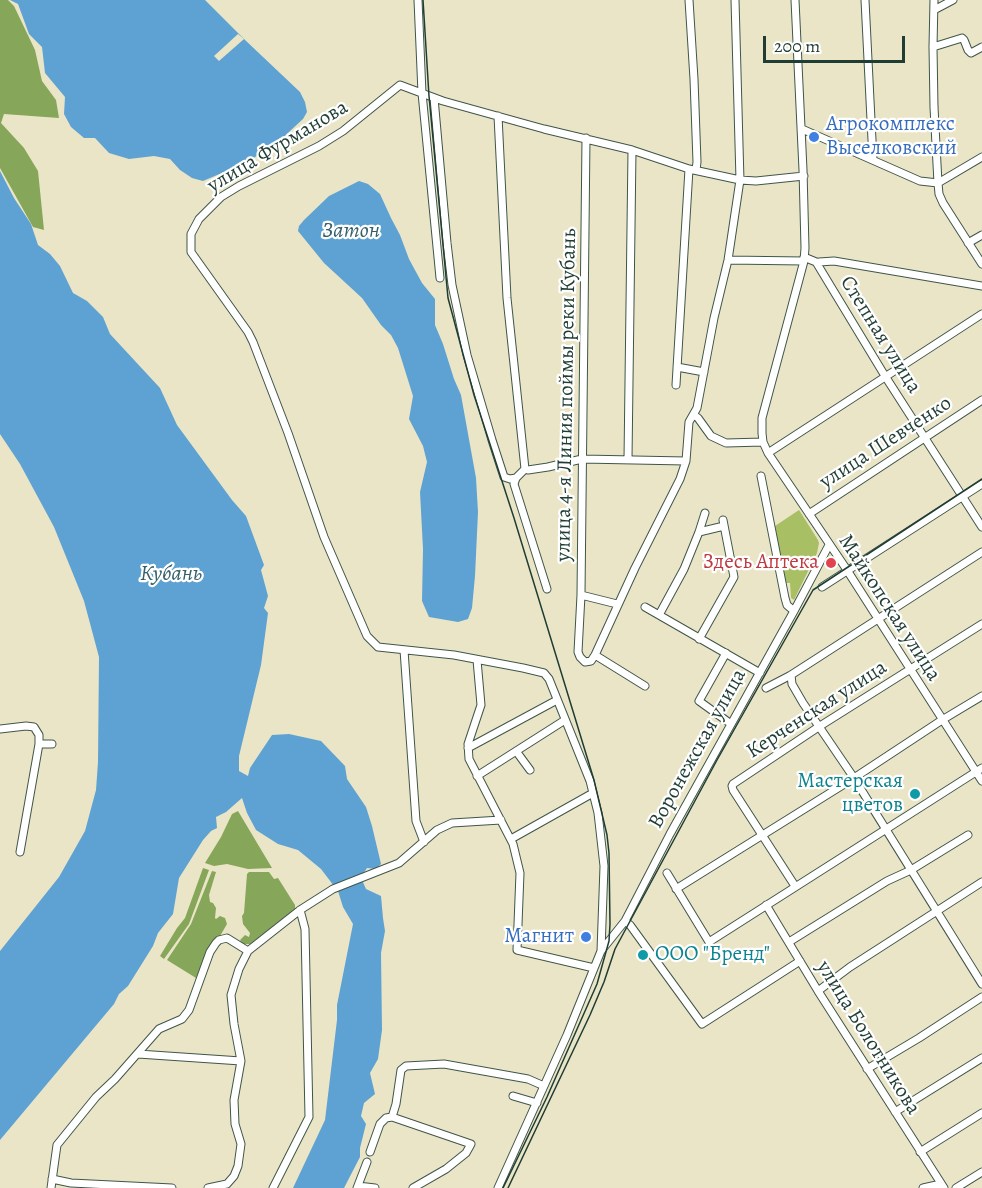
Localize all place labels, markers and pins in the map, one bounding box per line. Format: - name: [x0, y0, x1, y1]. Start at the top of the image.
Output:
- place label: Агрокомплекс Выселковский: [826, 112, 957, 162]
- marker: Агрокомплекс Выселковский: [807, 130, 821, 144]
- place label: Здесь Аптека: [703, 550, 819, 576]
- marker: Здесь Аптека: [824, 556, 838, 570]
- place label: Мастерская цветов: [797, 769, 903, 819]
- marker: Мастерская цветов: [908, 787, 922, 801]
- place label: Магнит: [504, 924, 574, 950]
- marker: Магнит: [579, 930, 593, 944]
- place label: ООО "Бренд": [655, 942, 770, 968]
- marker: ООО "Бренд": [636, 948, 650, 962]

